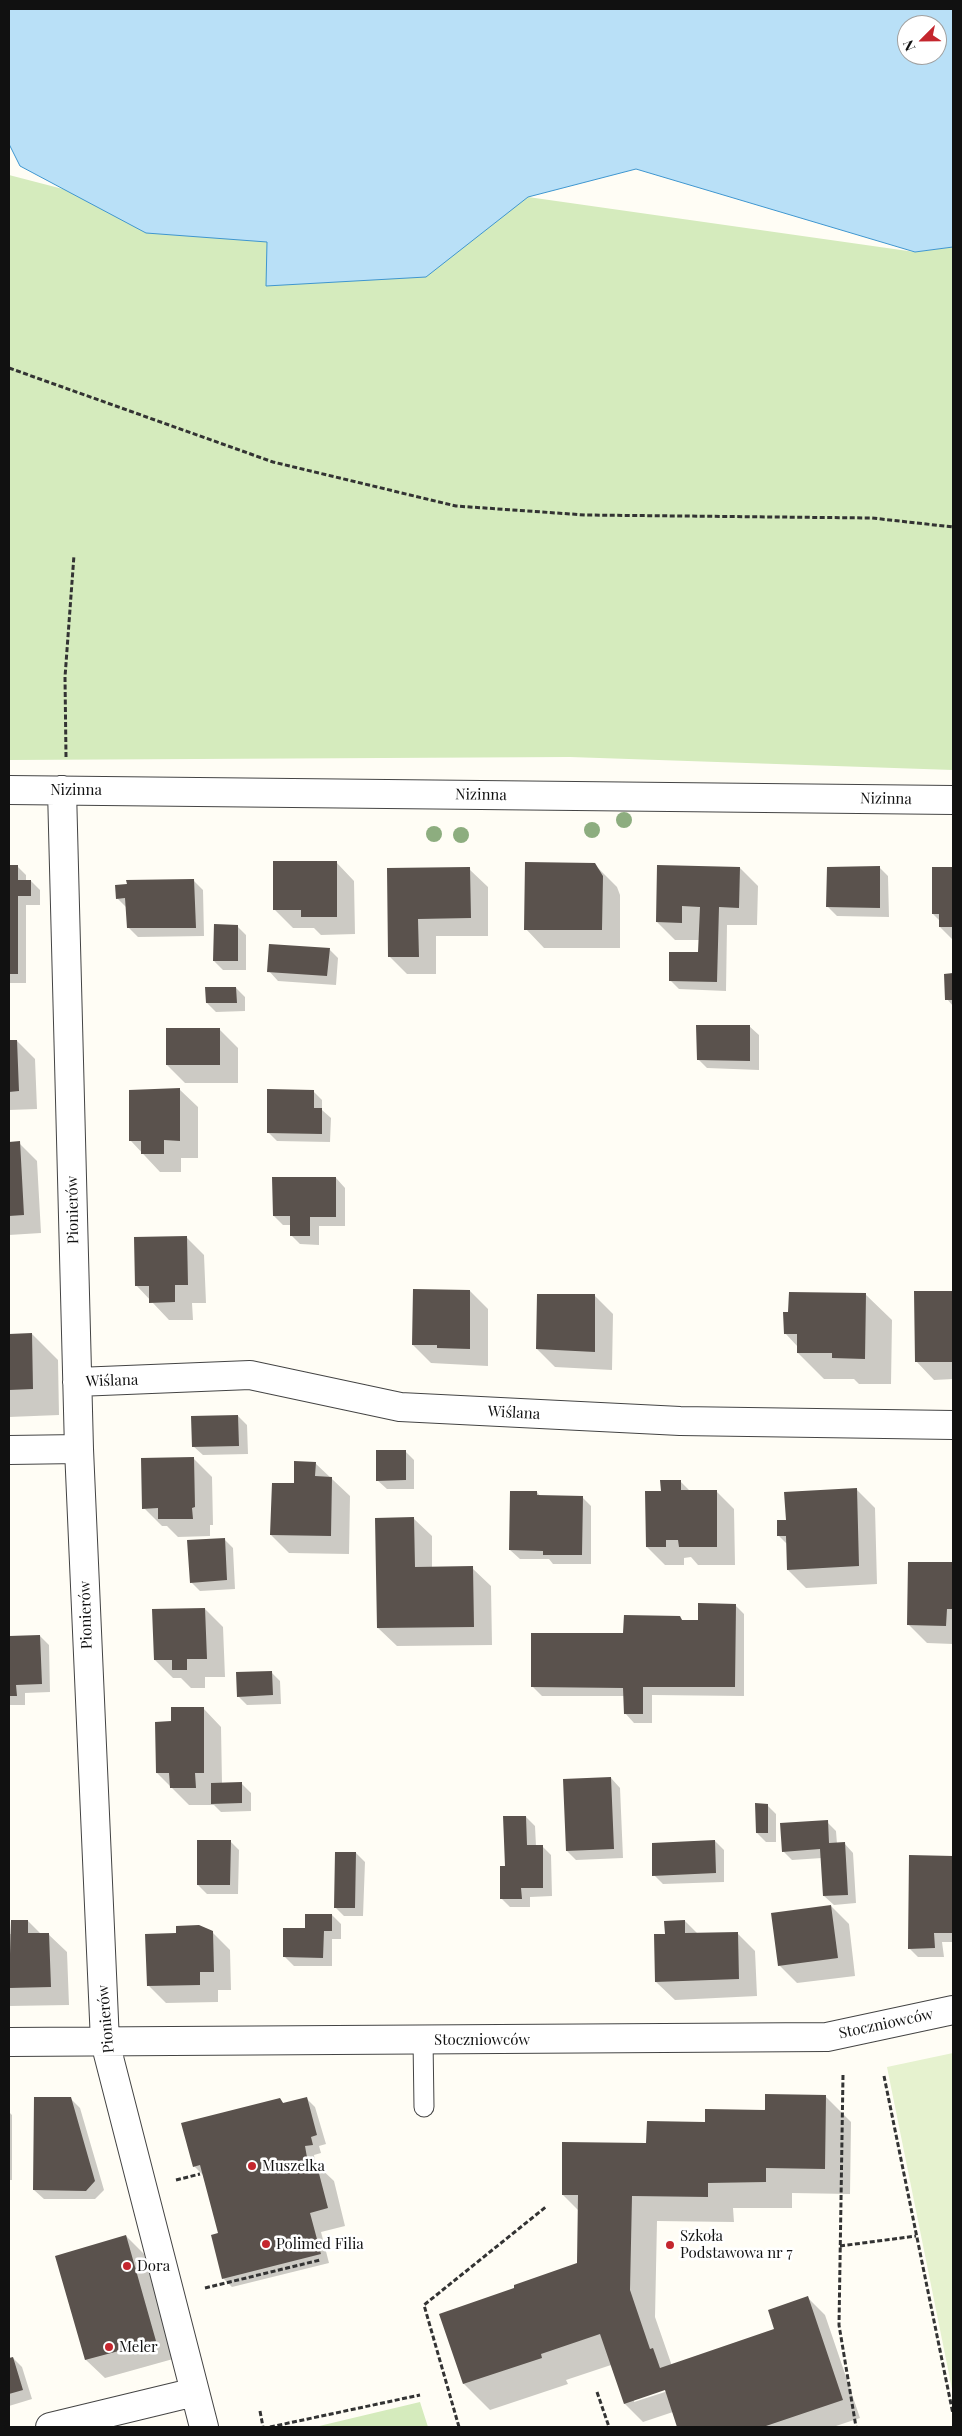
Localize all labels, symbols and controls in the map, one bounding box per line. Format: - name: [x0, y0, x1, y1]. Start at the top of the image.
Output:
- north arrow: [897, 15, 947, 65]
- text: N: [898, 37, 919, 54]
- street label: Nizinna: [50, 781, 102, 799]
- street label: Nizinna: [455, 786, 507, 804]
- street label: Nizinna: [860, 790, 912, 808]
- street label: Pionierów: [63, 1176, 83, 1244]
- street label: Wiślana: [85, 1371, 139, 1391]
- street label: Wiślana: [487, 1403, 541, 1423]
- street label: Pionierów: [76, 1581, 96, 1649]
- street label: Pionierów: [94, 1984, 118, 2054]
- street label: Stoczniowców: [837, 2005, 935, 2043]
- street label: Stoczniowców: [434, 2031, 530, 2049]
- place label: Muszelka: [262, 2157, 325, 2175]
- marker: Muszelka: [246, 2160, 258, 2172]
- place label: Szkoła Podstawowa nr 7: [680, 2227, 793, 2262]
- place label: Polimed Filia: [276, 2235, 364, 2253]
- marker: Polimed Filia: [260, 2238, 272, 2250]
- marker: Szkoła Podstawowa nr 7: [664, 2239, 676, 2251]
- place label: Dora: [137, 2257, 170, 2275]
- marker: Dora: [121, 2260, 133, 2272]
- place label: Meler: [119, 2338, 158, 2356]
- marker: Meler: [103, 2341, 115, 2353]

